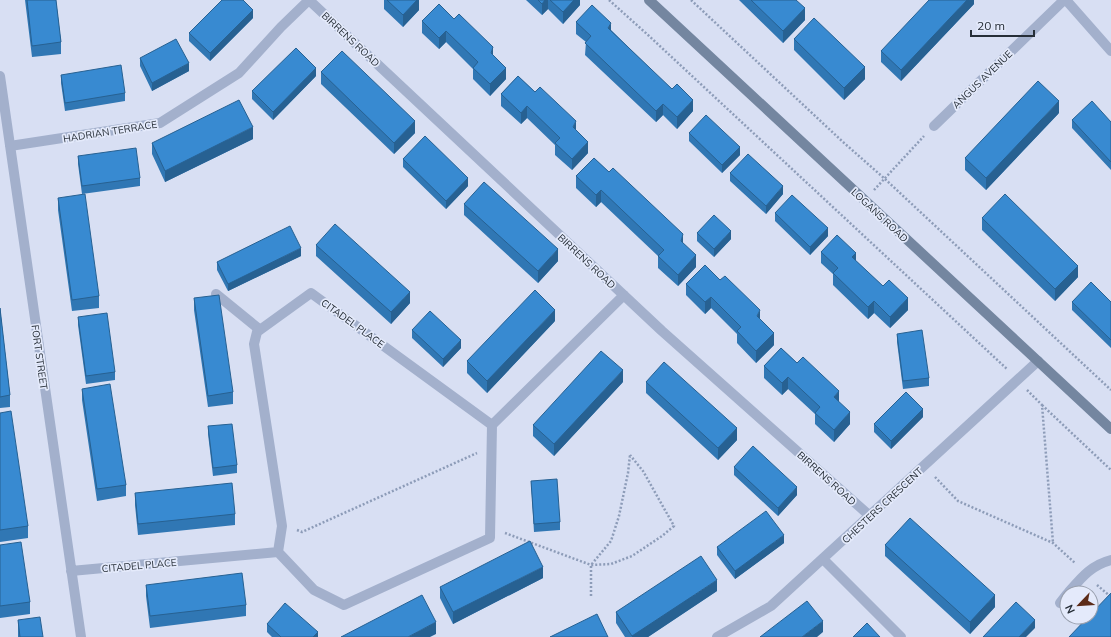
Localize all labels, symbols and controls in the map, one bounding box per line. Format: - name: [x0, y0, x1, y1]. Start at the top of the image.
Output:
- street label: BIRRENS ROAD: [319, 9, 382, 70]
- scale bar: [971, 12, 1034, 38]
- text: 20 m: [977, 18, 1005, 33]
- street label: ANGUS AVENUE: [950, 47, 1015, 111]
- street label: HADRIAN TERRACE: [62, 118, 158, 145]
- street label: LOGANS ROAD: [849, 186, 911, 245]
- street label: BIRRENS ROAD: [555, 231, 618, 292]
- street label: CITADEL PLACE: [318, 296, 387, 351]
- street label: FORT STREET: [29, 324, 50, 390]
- street label: BIRRENS ROAD: [795, 449, 859, 508]
- street label: CHESTERS CRESCENT: [839, 464, 926, 546]
- street label: CITADEL PLACE: [101, 556, 177, 575]
- north arrow: [1059, 585, 1099, 625]
- text: N: [1062, 603, 1078, 616]

